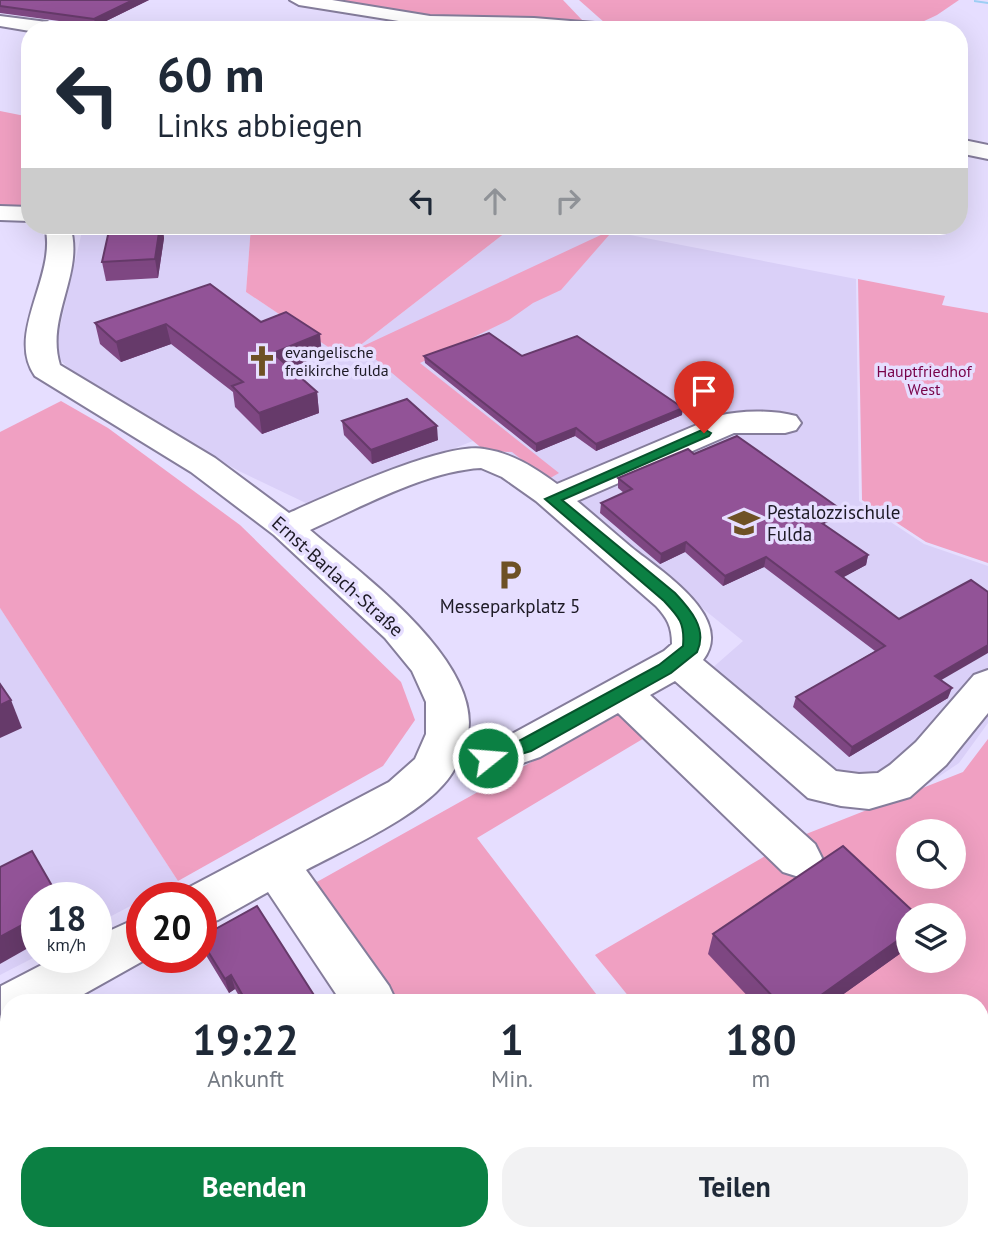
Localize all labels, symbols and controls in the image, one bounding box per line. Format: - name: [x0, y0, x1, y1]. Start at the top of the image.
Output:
- text: 60 m: [157, 42, 264, 106]
- icon: left: [42, 49, 133, 140]
- text: Links abbiegen: [157, 104, 363, 146]
- icon: left: [403, 182, 441, 220]
- icon: ahead: [476, 182, 514, 220]
- icon: right: [549, 182, 587, 220]
- place label: evangelische freikirche fulda: [285, 342, 389, 380]
- church icon: evangelische freikirche fulda: [245, 344, 279, 378]
- pin: [674, 361, 734, 433]
- park label: Hauptfriedhof West: [876, 361, 972, 399]
- icon: arrive: [685, 372, 723, 410]
- place label: Pestalozzischule Fulda: [767, 500, 900, 546]
- school or university icon: Pestalozzischule Fulda: [727, 506, 761, 540]
- street label: Ernst-Barlach-Straße: [267, 511, 409, 641]
- parking icon: Messeparkplatz 5: [493, 558, 527, 592]
- place label: Messeparkplatz 5: [440, 594, 580, 618]
- position arrow: [451, 721, 525, 795]
- map controls: [896, 819, 966, 973]
- button: search: [896, 819, 966, 889]
- speed limit sign: 20: [126, 882, 217, 973]
- text: 18: [47, 895, 86, 941]
- button: layers: [896, 903, 966, 973]
- text: km/h: [47, 933, 86, 956]
- text: 19:22: [192, 1012, 299, 1067]
- text: 1: [500, 1012, 524, 1067]
- text: 180: [725, 1012, 797, 1067]
- text: Ankunft: [207, 1064, 284, 1093]
- text: Min.: [491, 1064, 533, 1093]
- text: m: [752, 1064, 770, 1093]
- button: Beenden: [21, 1147, 488, 1227]
- button: Teilen: [502, 1147, 968, 1227]

